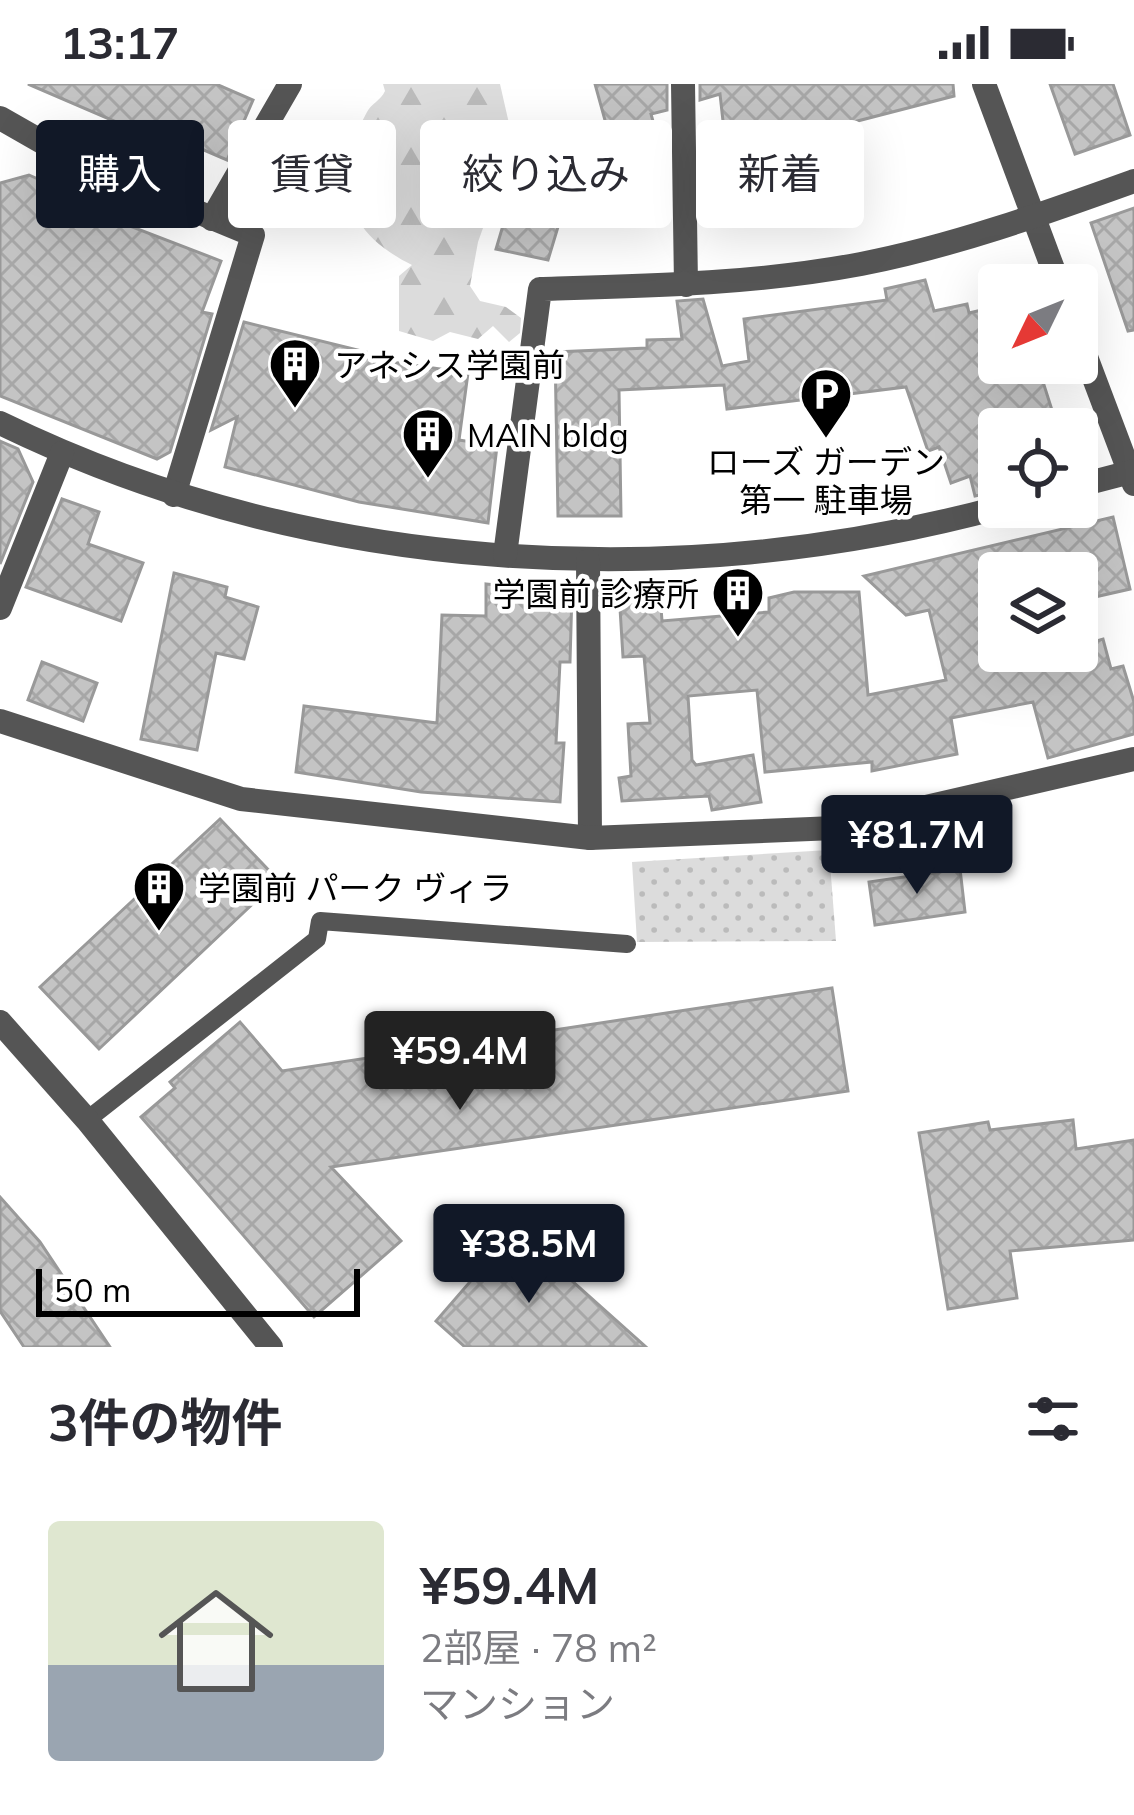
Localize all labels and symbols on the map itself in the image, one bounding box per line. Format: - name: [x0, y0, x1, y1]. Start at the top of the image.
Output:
- north arrow: [978, 264, 1098, 384]
- building icon: アネシス学園前: [267, 336, 323, 410]
- place label: アネシス学園前: [334, 344, 565, 385]
- parking icon: ローズ ガーデン 第一 駐車場: [798, 366, 854, 440]
- building icon: MAIN bldg: [400, 406, 456, 480]
- place label: MAIN bldg: [467, 414, 629, 455]
- place label: ローズ ガーデン 第一 駐車場: [707, 441, 945, 520]
- building icon: 学園前 診療所: [710, 565, 766, 639]
- place label: 学園前 診療所: [492, 573, 699, 614]
- pin: ¥81.7M: [819, 795, 1015, 897]
- building icon: 学園前 パーク ヴィラ: [131, 859, 187, 933]
- place label: 学園前 パーク ヴィラ: [198, 867, 512, 908]
- pin: ¥59.4M: [362, 1011, 558, 1113]
- pin: ¥38.5M: [431, 1204, 627, 1306]
- scale bar: [36, 1263, 360, 1316]

